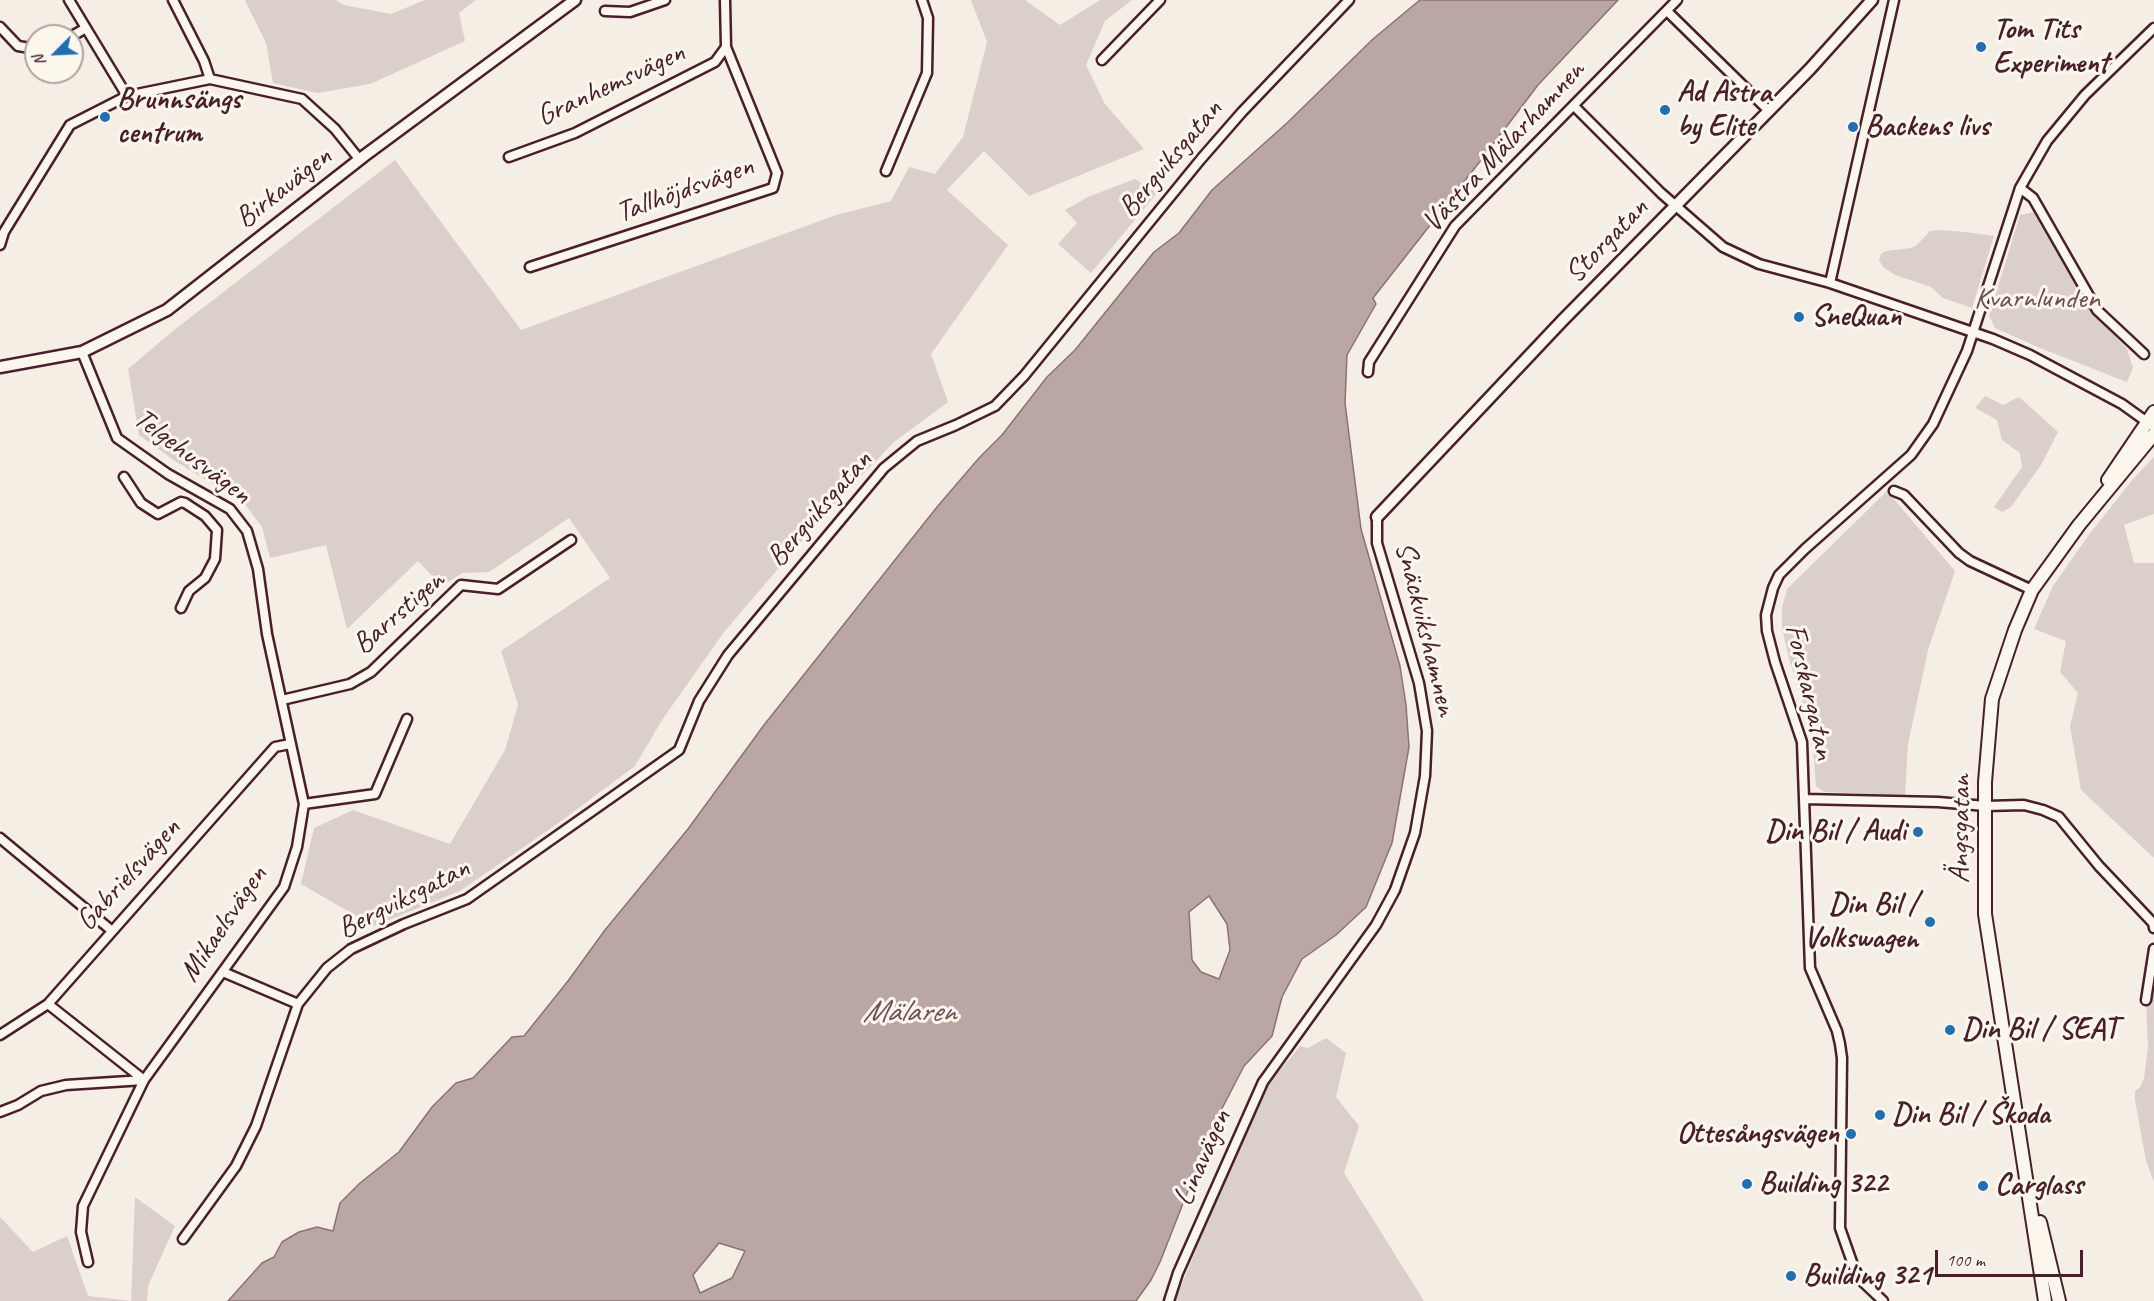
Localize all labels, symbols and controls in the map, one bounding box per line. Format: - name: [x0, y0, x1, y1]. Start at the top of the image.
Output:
- place label: Tom Tits Experiment: [1993, 12, 2108, 82]
- north arrow: [24, 24, 84, 84]
- street label: Granhemsvägen: [531, 35, 691, 135]
- marker: Tom Tits Experiment: [1974, 40, 1988, 54]
- text: N: [28, 52, 51, 69]
- street label: Västra Mälarhamnen: [1415, 54, 1593, 240]
- place label: Ad Astra by Elite: [1677, 75, 1771, 146]
- place label: Brunnsängs centrum: [117, 82, 241, 152]
- street label: Bergviksgatan: [1111, 93, 1231, 225]
- marker: Ad Astra by Elite: [1658, 103, 1672, 117]
- place label: Backens livs: [1865, 109, 1989, 145]
- marker: Brunnsängs centrum: [98, 110, 112, 124]
- marker: Backens livs: [1846, 120, 1860, 134]
- street label: Birkavägen: [229, 139, 339, 237]
- street label: Tallhöjdsvägen: [611, 149, 759, 231]
- street label: Storgatan: [1558, 191, 1656, 291]
- park label: Kvarnlunden: [1974, 281, 2100, 317]
- place label: SneQuan: [1811, 299, 1901, 335]
- marker: SneQuan: [1792, 310, 1806, 324]
- street label: Telgehusvägen: [126, 401, 258, 513]
- street label: Bergviksgatan: [760, 443, 880, 575]
- street label: Snäckvikshamnen: [1386, 538, 1464, 720]
- street label: Barrstigen: [346, 563, 452, 663]
- street label: Forskargatan: [1776, 621, 1842, 763]
- street label: Ängsgatan: [1942, 774, 1980, 884]
- street label: Gabrielsvägen: [69, 811, 189, 939]
- place label: Din Bil / Audi: [1765, 814, 1906, 850]
- marker: Din Bil / Audi: [1911, 825, 1925, 839]
- street label: Bergviksgatan: [332, 850, 476, 948]
- street label: Mikaelsvägen: [172, 859, 276, 989]
- place label: Din Bil / Volkswagen: [1804, 887, 1918, 958]
- marker: Din Bil / Volkswagen: [1923, 915, 1937, 929]
- water label: Mälaren: [863, 994, 955, 1032]
- place label: Din Bil / SEAT: [1962, 1012, 2118, 1048]
- marker: Din Bil / SEAT: [1943, 1023, 1957, 1037]
- place label: Din Bil / Škoda: [1892, 1097, 2050, 1133]
- street label: Linavägen: [1166, 1104, 1240, 1212]
- marker: Din Bil / Škoda: [1873, 1108, 1887, 1122]
- place label: Ottesångsvägen: [1677, 1116, 1839, 1152]
- marker: Ottesångsvägen: [1844, 1127, 1858, 1141]
- place label: Building 322: [1759, 1166, 1887, 1202]
- place label: Carglass: [1995, 1168, 2083, 1204]
- marker: Building 322: [1740, 1177, 1754, 1191]
- marker: Carglass: [1976, 1179, 1990, 1193]
- scale bar: [1938, 1238, 2086, 1276]
- text: 100 m: [1946, 1249, 1985, 1271]
- place label: Building 321: [1803, 1258, 1931, 1294]
- marker: Building 321: [1784, 1269, 1798, 1283]

